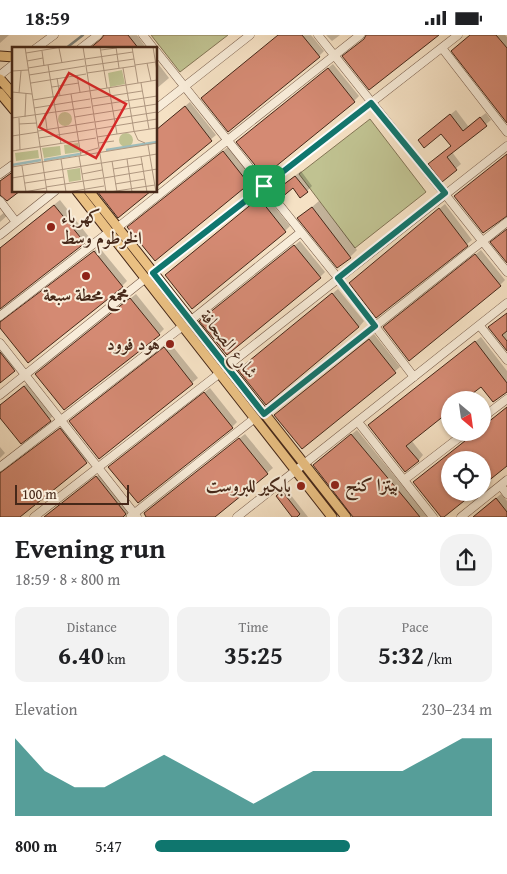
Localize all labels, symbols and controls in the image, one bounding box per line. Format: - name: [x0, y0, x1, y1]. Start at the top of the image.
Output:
- text: 18:59: [25, 4, 70, 32]
- inset map: [12, 47, 158, 193]
- pin: [243, 165, 285, 207]
- icon: arrive: [250, 172, 278, 200]
- place label: كهرباء الخرطوم وسط: [61, 203, 142, 254]
- marker: كهرباء الخرطوم وسط: [45, 221, 57, 233]
- marker: مجمع محطة سبعة: [80, 270, 92, 282]
- place label: مجمع محطة سبعة: [43, 281, 129, 312]
- street label: شارع الصحافة: [192, 303, 265, 385]
- place label: هود فوود: [107, 330, 160, 357]
- marker: هود فوود: [164, 338, 176, 350]
- north arrow: [441, 391, 491, 441]
- map controls: [441, 391, 491, 501]
- button: locate: [441, 451, 491, 501]
- place label: بيتزا كنج: [345, 471, 398, 501]
- place label: بابكير للبروست: [206, 472, 291, 499]
- marker: بيتزا كنج: [329, 479, 341, 491]
- marker: بابكير للبروست: [295, 480, 307, 492]
- scale bar: [15, 482, 129, 505]
- text: 100 m: [22, 484, 57, 504]
- text: Evening run: [15, 527, 166, 568]
- button: share: [440, 534, 492, 586]
- text: 18:59 · 8 × 800 m: [15, 567, 120, 591]
- text: Distance: [67, 617, 117, 637]
- text: Time: [239, 617, 268, 637]
- text: Pace: [402, 617, 429, 637]
- text: 6.40: [58, 637, 104, 673]
- text: 35:25: [224, 637, 283, 673]
- text: 5:32: [378, 637, 424, 673]
- text: km: [104, 649, 126, 669]
- text: /km: [424, 649, 452, 669]
- text: Elevation: [15, 697, 78, 721]
- text: 230–234 m: [422, 697, 492, 721]
- text: 800 m: [15, 834, 57, 858]
- text: 5:47: [95, 834, 122, 858]

